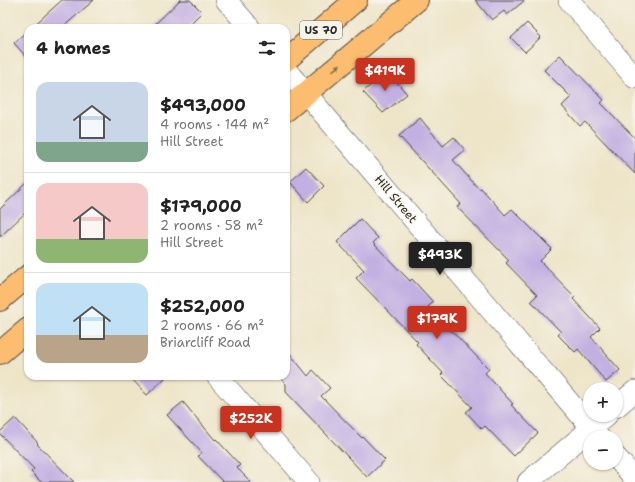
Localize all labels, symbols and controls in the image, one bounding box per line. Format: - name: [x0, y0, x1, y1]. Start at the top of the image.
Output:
- road number: US 70: [300, 21, 342, 39]
- text: 4 homes: [36, 37, 111, 59]
- icon: filters: [256, 37, 278, 59]
- pin: $419K: [357, 58, 413, 92]
- text: $419K: [365, 62, 405, 79]
- one-way arrow: [330, 64, 341, 73]
- text: $493,000: [160, 94, 246, 116]
- icon: home: [68, 98, 116, 146]
- text: 4 rooms · 144 m²: [160, 116, 269, 133]
- text: Hill Street: [160, 133, 223, 150]
- street label: Hill Street: [371, 171, 421, 227]
- text: $179,000: [160, 195, 242, 217]
- icon: home: [68, 199, 116, 247]
- text: 2 rooms · 58 m²: [160, 217, 263, 234]
- text: Hill Street: [160, 234, 223, 251]
- pin: $493K: [412, 242, 468, 276]
- text: $493K: [418, 246, 462, 263]
- text: $252,000: [160, 295, 245, 317]
- icon: home: [68, 299, 116, 347]
- pin: $179K: [409, 306, 465, 340]
- text: $179K: [416, 310, 458, 327]
- text: 2 rooms · 66 m²: [160, 317, 264, 334]
- text: Briarcliff Road: [160, 334, 251, 351]
- map controls: [583, 382, 623, 470]
- button: +: [583, 382, 623, 422]
- pin: $252K: [223, 406, 279, 440]
- text: $252K: [229, 410, 273, 427]
- button: −: [583, 430, 623, 470]

